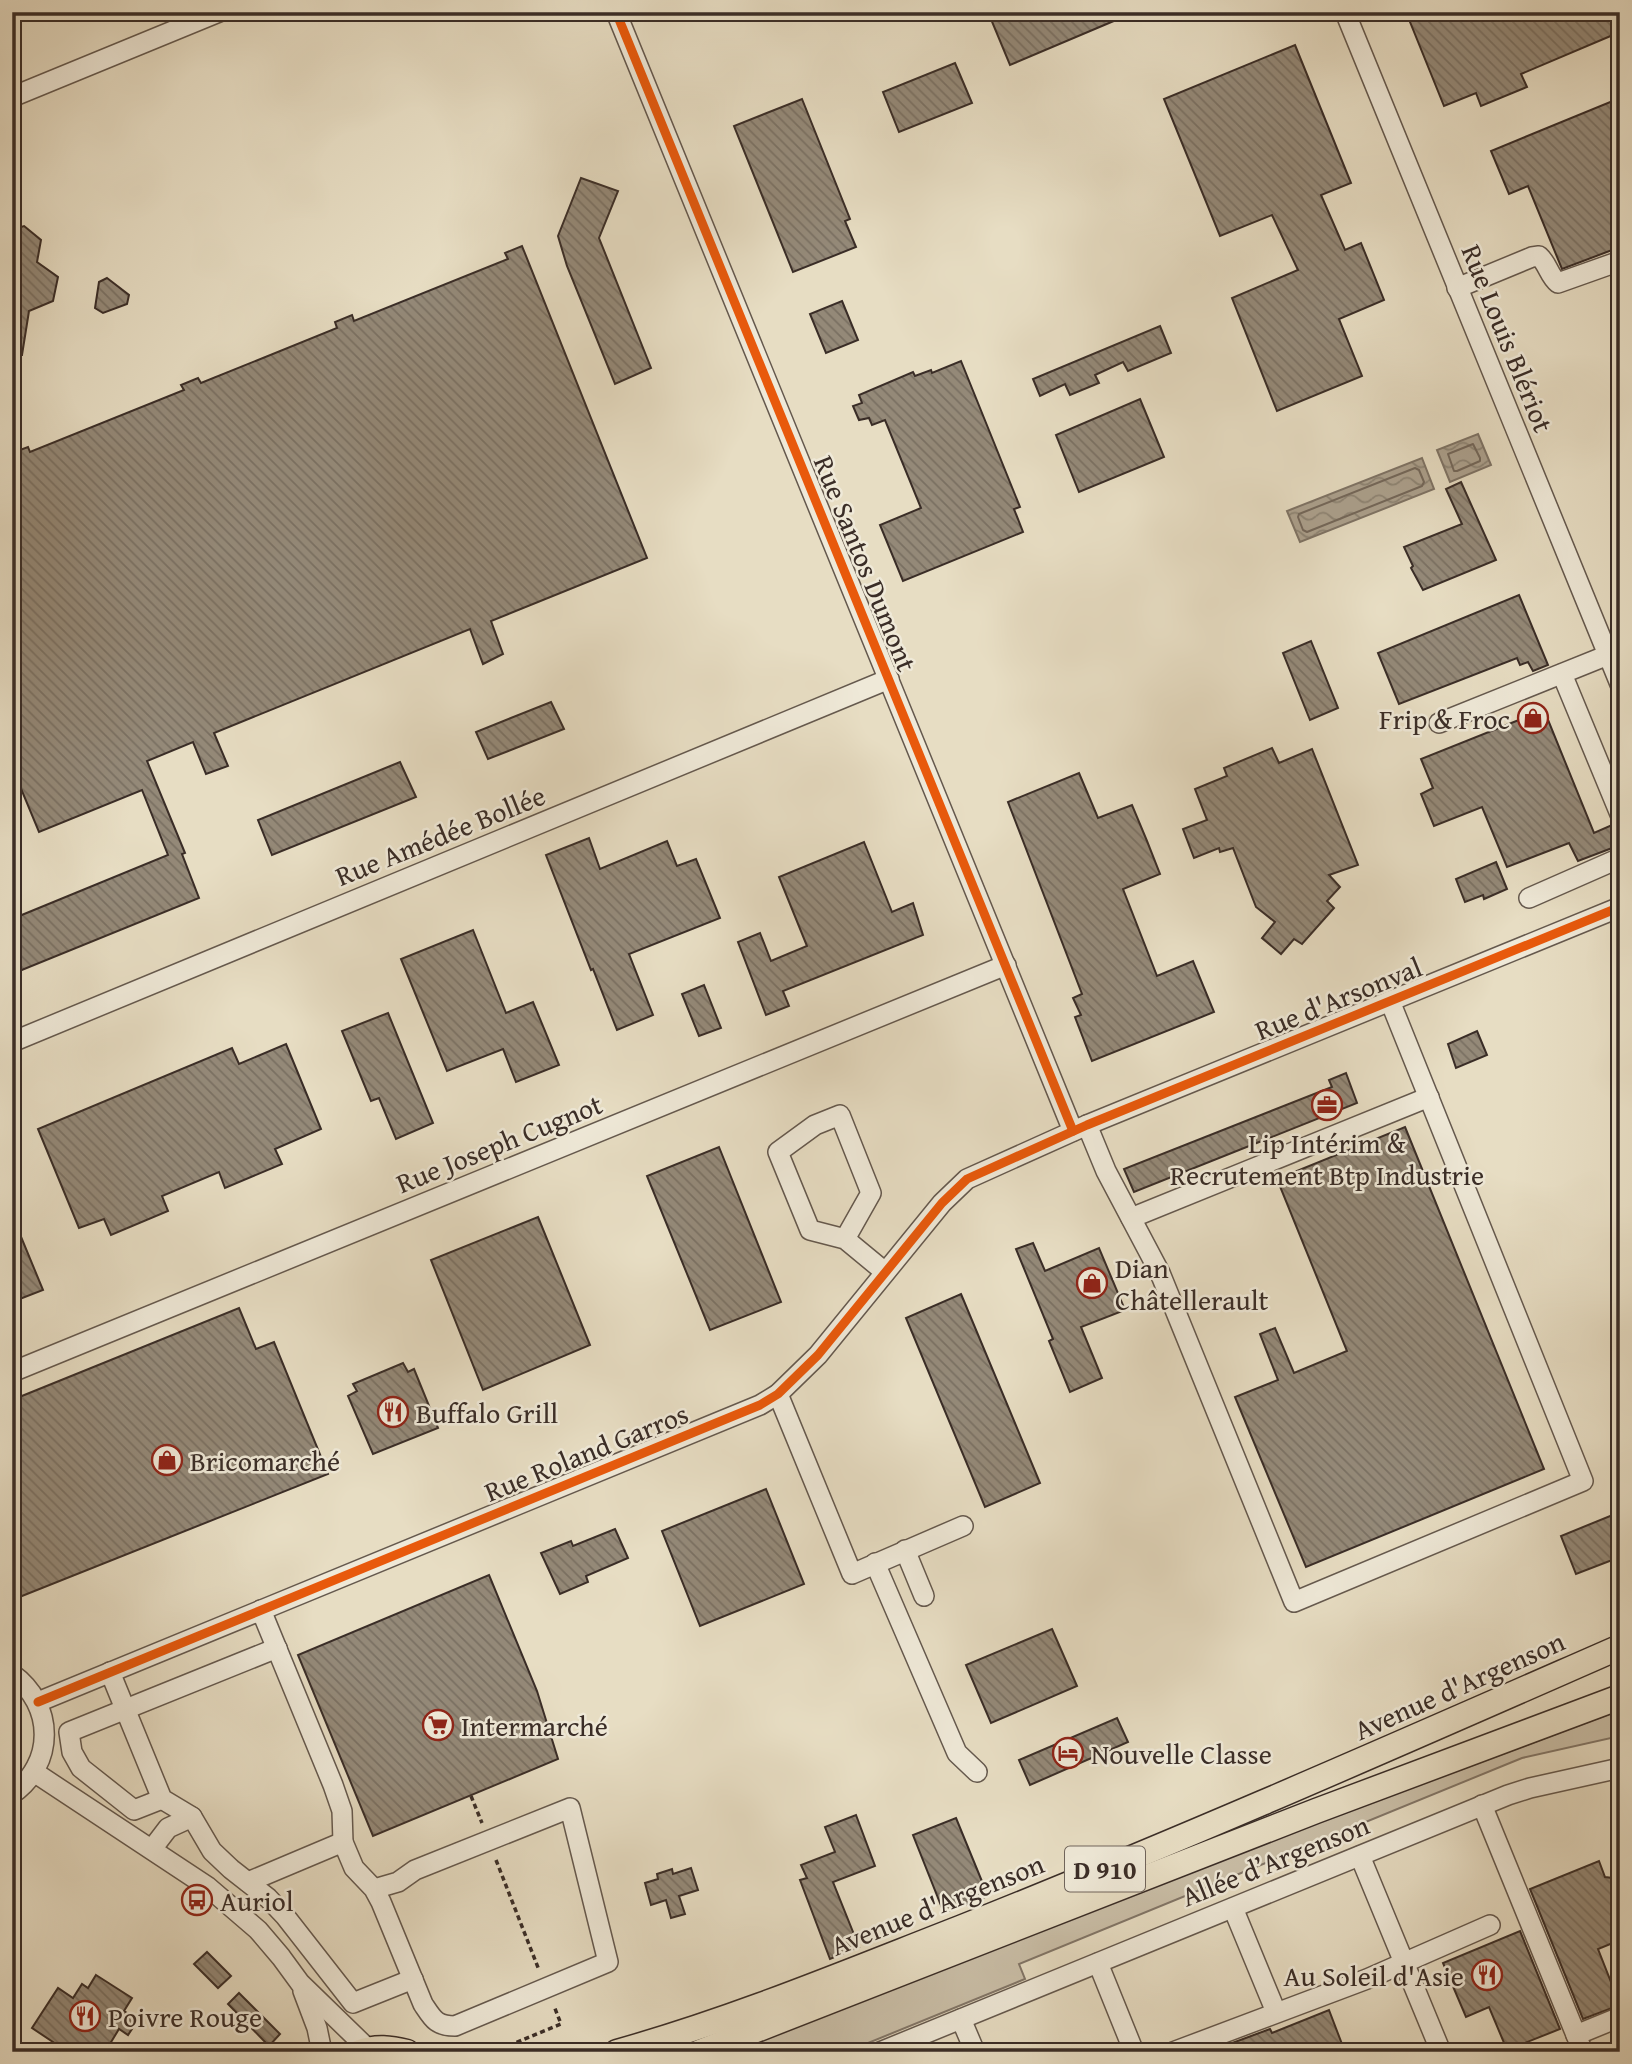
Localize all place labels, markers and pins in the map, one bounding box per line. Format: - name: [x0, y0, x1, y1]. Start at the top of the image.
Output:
- place label: Frip & Froc: [1379, 698, 1510, 739]
- shop icon: Frip & Froc: [1516, 701, 1550, 735]
- office icon: Lip Intérim & Recrutement Btp Industrie: [1310, 1088, 1344, 1122]
- place label: Lip Intérim & Recrutement Btp Industrie: [1170, 1122, 1484, 1195]
- place label: Dian Châtellerault: [1115, 1247, 1269, 1320]
- shop icon: Dian Châtellerault: [1075, 1266, 1109, 1300]
- place label: Buffalo Grill: [416, 1392, 558, 1433]
- restaurant icon: Buffalo Grill: [376, 1395, 410, 1429]
- place label: Bricomarché: [190, 1440, 340, 1481]
- shop icon: Bricomarché: [150, 1443, 184, 1477]
- place label: Intermarché: [461, 1705, 608, 1746]
- supermarket icon: Intermarché: [421, 1708, 455, 1742]
- place label: Nouvelle Classe: [1091, 1733, 1272, 1774]
- hotel icon: Nouvelle Classe: [1051, 1736, 1085, 1770]
- place label: Auriol: [220, 1880, 294, 1921]
- bus stop icon: Auriol: [180, 1883, 214, 1917]
- place label: Au Soleil d'Asie: [1284, 1955, 1464, 1996]
- restaurant icon: Au Soleil d'Asie: [1470, 1958, 1504, 1992]
- place label: Poivre Rouge: [108, 1996, 262, 2037]
- restaurant icon: Poivre Rouge: [68, 1999, 102, 2033]

